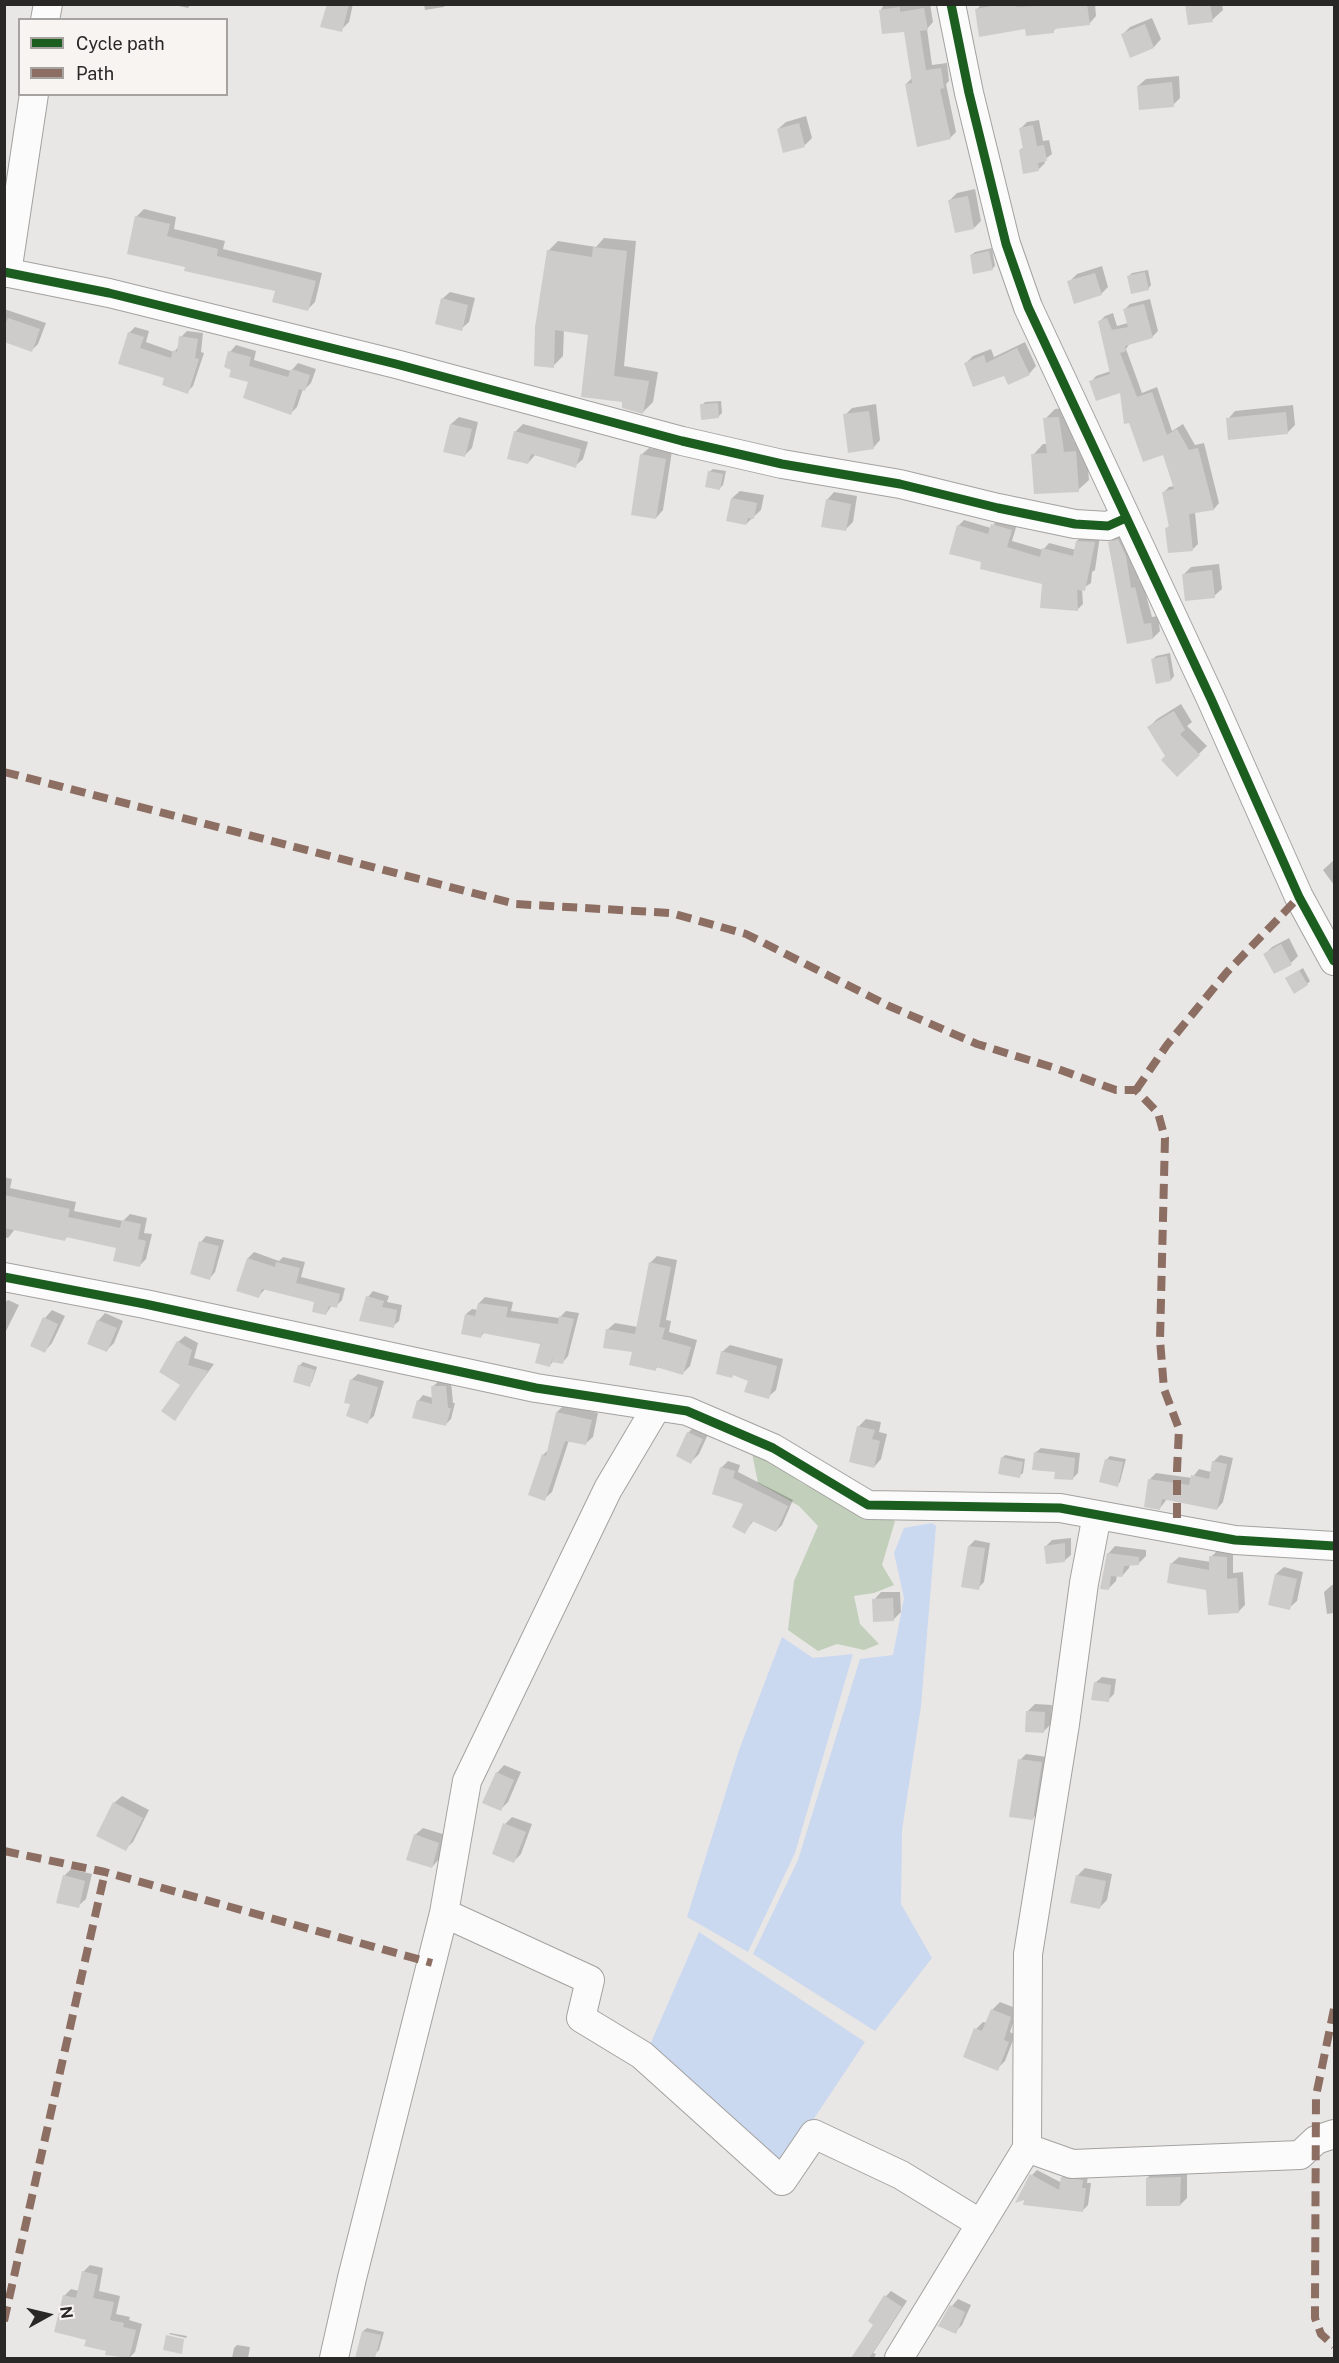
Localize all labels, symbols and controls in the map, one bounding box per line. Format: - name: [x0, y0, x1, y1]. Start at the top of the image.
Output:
- legend: [18, 18, 228, 96]
- text: Cycle path: [76, 33, 165, 54]
- text: Path: [76, 63, 114, 84]
- north arrow: [18, 2285, 78, 2345]
- text: N: [56, 2305, 77, 2320]

